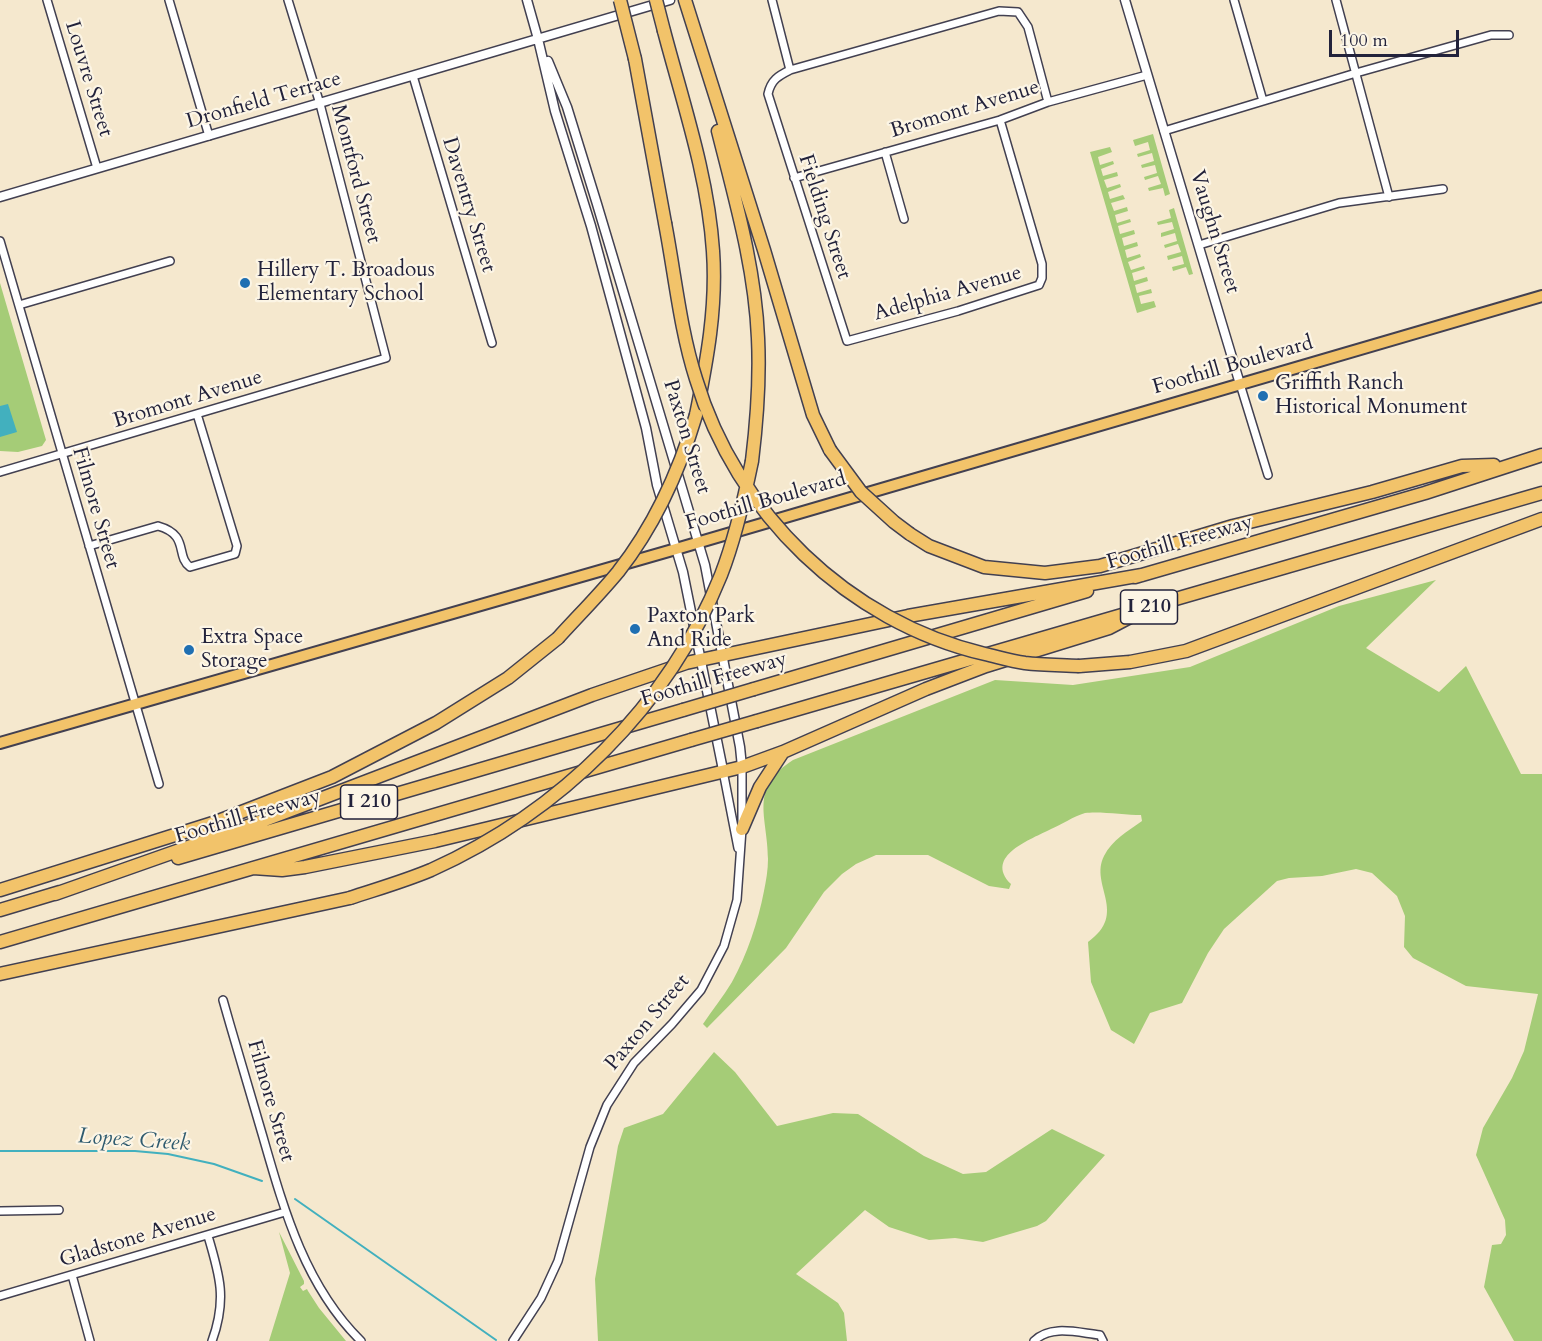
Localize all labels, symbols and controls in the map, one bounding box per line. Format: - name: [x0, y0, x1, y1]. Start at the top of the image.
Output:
- street label: Louvre Street: [58, 18, 118, 140]
- scale bar: [1332, 18, 1462, 56]
- text: 100 m: [1340, 28, 1388, 53]
- street label: Dronfield Terrace: [184, 67, 344, 135]
- street label: Bromont Avenue: [887, 75, 1043, 145]
- street label: Montford Street: [324, 102, 386, 246]
- street label: Daventry Street: [436, 134, 500, 276]
- street label: Fielding Street: [792, 151, 856, 283]
- street label: Vaughn Street: [1183, 167, 1245, 297]
- place label: Hillery T. Broadous Elementary School: [257, 258, 435, 308]
- street label: Adelphia Avenue: [871, 261, 1025, 327]
- marker: Hillery T. Broadous Elementary School: [238, 276, 252, 290]
- street label: Foothill Boulevard: [1150, 331, 1316, 401]
- street label: Bromont Avenue: [110, 365, 266, 435]
- place label: Griffith Ranch Historical Monument: [1275, 371, 1467, 421]
- street label: Paxton Street: [657, 377, 715, 497]
- marker: Griffith Ranch Historical Monument: [1256, 389, 1270, 403]
- street label: Filmore Street: [66, 444, 124, 572]
- street label: Foothill Boulevard: [683, 467, 849, 537]
- street label: Foothill Freeway: [1104, 510, 1256, 576]
- road number: I 210: [1120, 590, 1178, 624]
- place label: Paxton Park And Ride: [647, 604, 755, 654]
- marker: Paxton Park And Ride: [628, 622, 642, 636]
- place label: Extra Space Storage: [201, 625, 303, 675]
- marker: Extra Space Storage: [182, 643, 196, 657]
- street label: Foothill Freeway: [638, 647, 790, 713]
- street label: Foothill Freeway: [172, 784, 324, 850]
- road number: I 210: [340, 785, 398, 819]
- street label: Paxton Street: [600, 970, 696, 1076]
- street label: Filmore Street: [241, 1037, 299, 1165]
- water label: Lopez Creek: [77, 1124, 191, 1158]
- street label: Gladstone Avenue: [57, 1202, 219, 1274]

